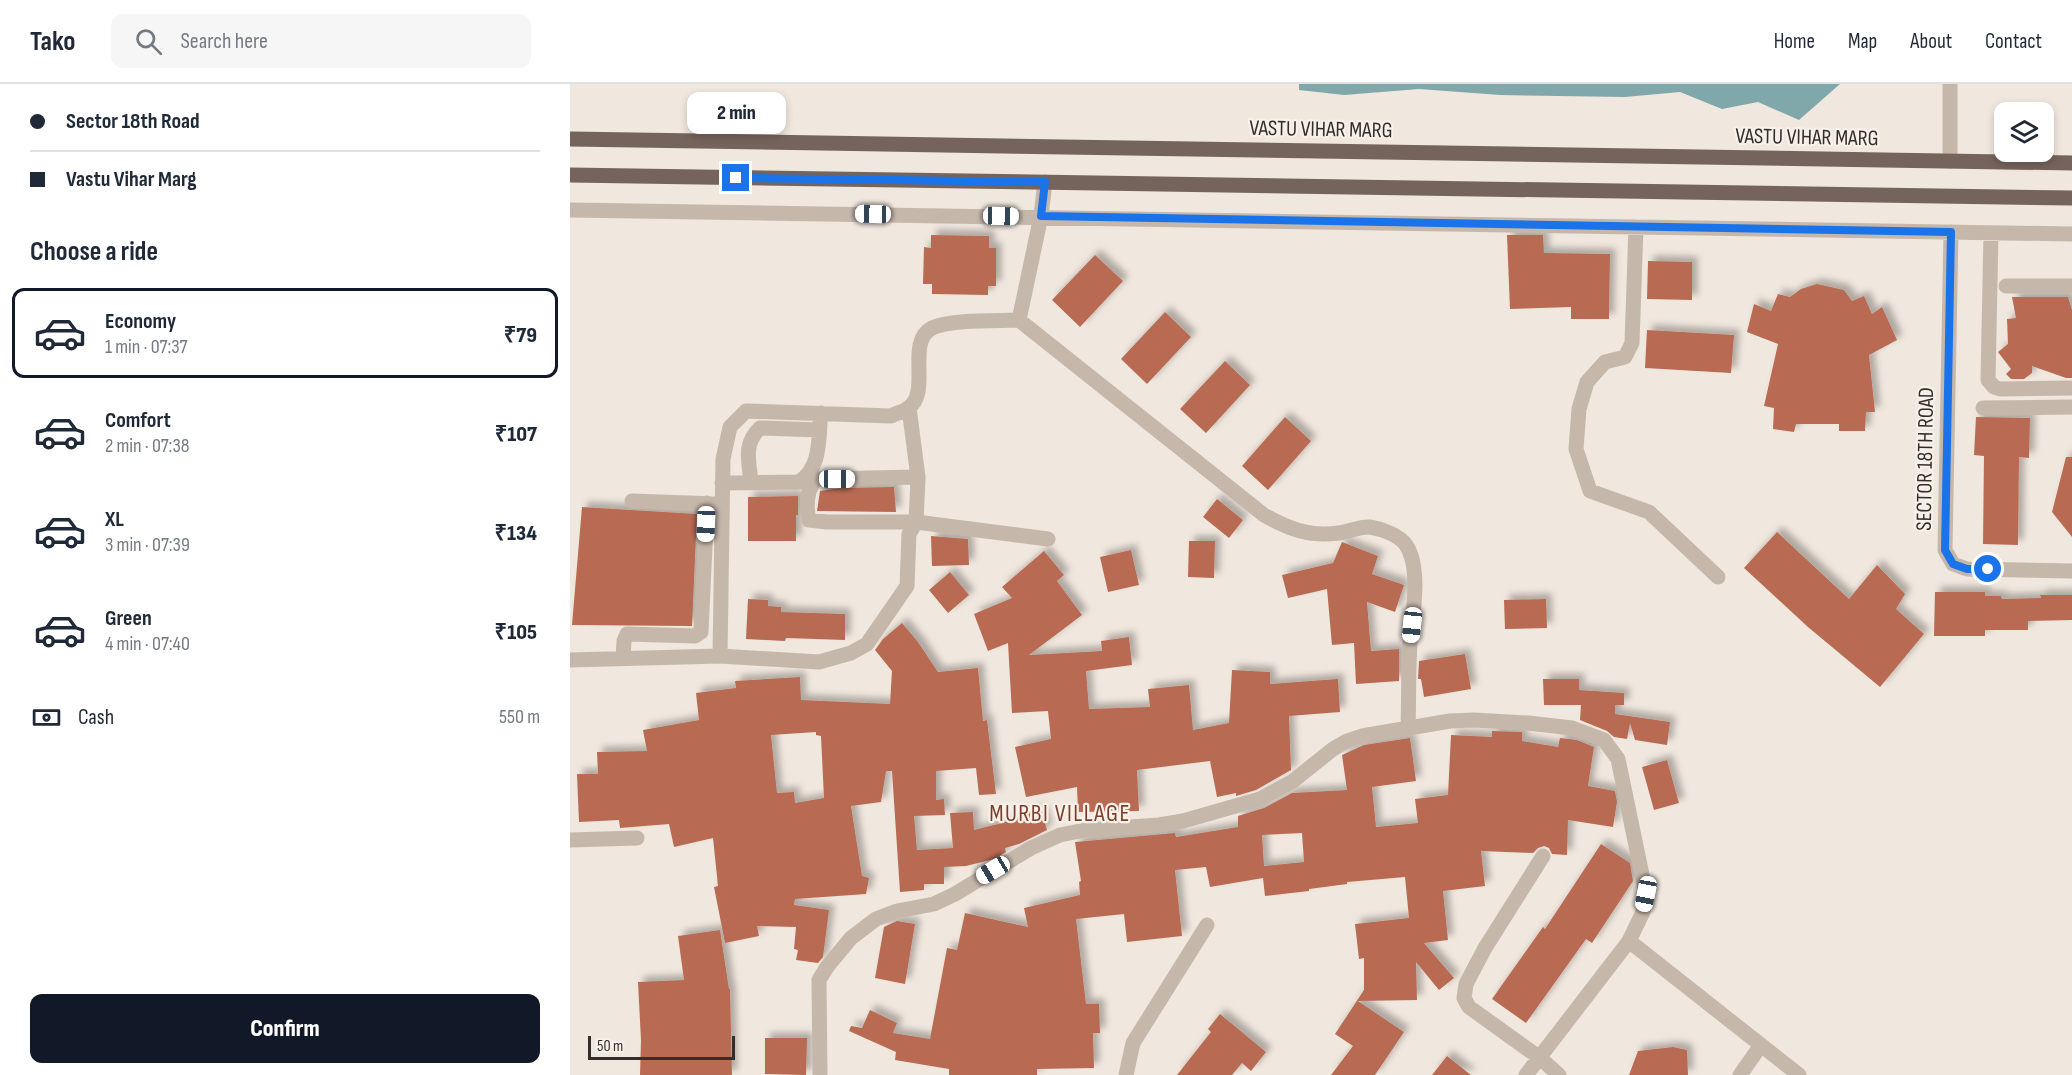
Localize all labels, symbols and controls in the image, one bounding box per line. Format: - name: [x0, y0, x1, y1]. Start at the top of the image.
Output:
- search box: [111, 14, 531, 68]
- text: Tako: [30, 25, 75, 58]
- icon: search: [132, 25, 165, 58]
- text: Search here: [180, 28, 268, 55]
- text: Home: [1774, 29, 1815, 54]
- text: Map: [1848, 29, 1877, 54]
- text: About: [1910, 29, 1952, 54]
- text: Contact: [1985, 29, 2042, 54]
- callout: 2 min: [686, 91, 786, 133]
- text: 2 min: [717, 101, 756, 125]
- map controls: [1994, 102, 2054, 162]
- button: layers: [1994, 102, 2054, 162]
- text: Sector 18th Road: [66, 108, 200, 135]
- street label: VASTU VIHAR MARG: [1249, 115, 1393, 144]
- street label: VASTU VIHAR MARG: [1735, 123, 1879, 152]
- route end: [722, 164, 749, 191]
- text: Vastu Vihar Marg: [66, 166, 196, 193]
- car: [855, 205, 891, 223]
- car: [983, 207, 1019, 225]
- text: Choose a ride: [30, 236, 158, 268]
- icon: car: [33, 306, 87, 360]
- text: Economy: [105, 308, 176, 335]
- text: ₹79: [504, 322, 537, 349]
- text: 1 min · 07:37: [105, 335, 188, 359]
- street label: SECTOR 18TH ROAD: [1911, 387, 1940, 531]
- icon: car: [33, 405, 87, 459]
- text: Comfort: [105, 407, 171, 434]
- text: ₹107: [495, 421, 537, 448]
- text: 2 min · 07:38: [105, 434, 190, 458]
- car: [819, 470, 855, 488]
- icon: car: [33, 504, 87, 558]
- text: XL: [105, 506, 124, 533]
- car: [696, 506, 716, 542]
- text: ₹134: [495, 520, 537, 547]
- text: 3 min · 07:39: [105, 533, 190, 557]
- route start: [1974, 555, 2001, 582]
- icon: car: [33, 603, 87, 657]
- text: Green: [105, 605, 152, 632]
- car: [1401, 606, 1423, 644]
- text: ₹105: [495, 619, 537, 646]
- text: 4 min · 07:40: [105, 632, 190, 656]
- icon: cash: [30, 701, 63, 734]
- text: Cash: [78, 704, 114, 731]
- text: 550 m: [499, 705, 540, 729]
- district label: MURBI VILLAGE: [989, 799, 1131, 828]
- car: [973, 853, 1013, 887]
- car: [1634, 875, 1658, 913]
- button: Confirm: [30, 994, 540, 1063]
- scale bar: [588, 1033, 735, 1060]
- text: 50 m: [597, 1037, 623, 1056]

